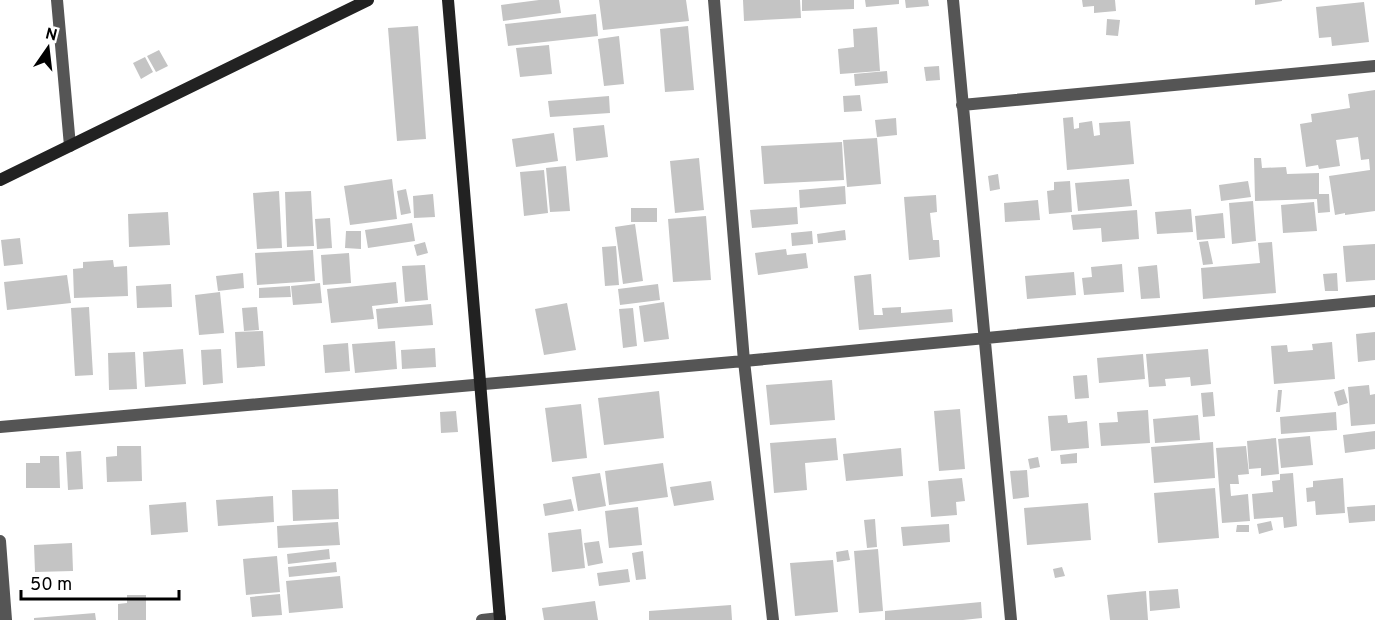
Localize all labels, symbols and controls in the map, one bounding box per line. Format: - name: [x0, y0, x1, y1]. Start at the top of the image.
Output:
- north arrow: [18, 18, 78, 78]
- text: N: [43, 24, 59, 46]
- scale bar: [21, 563, 178, 601]
- text: 50 m: [30, 574, 72, 597]

